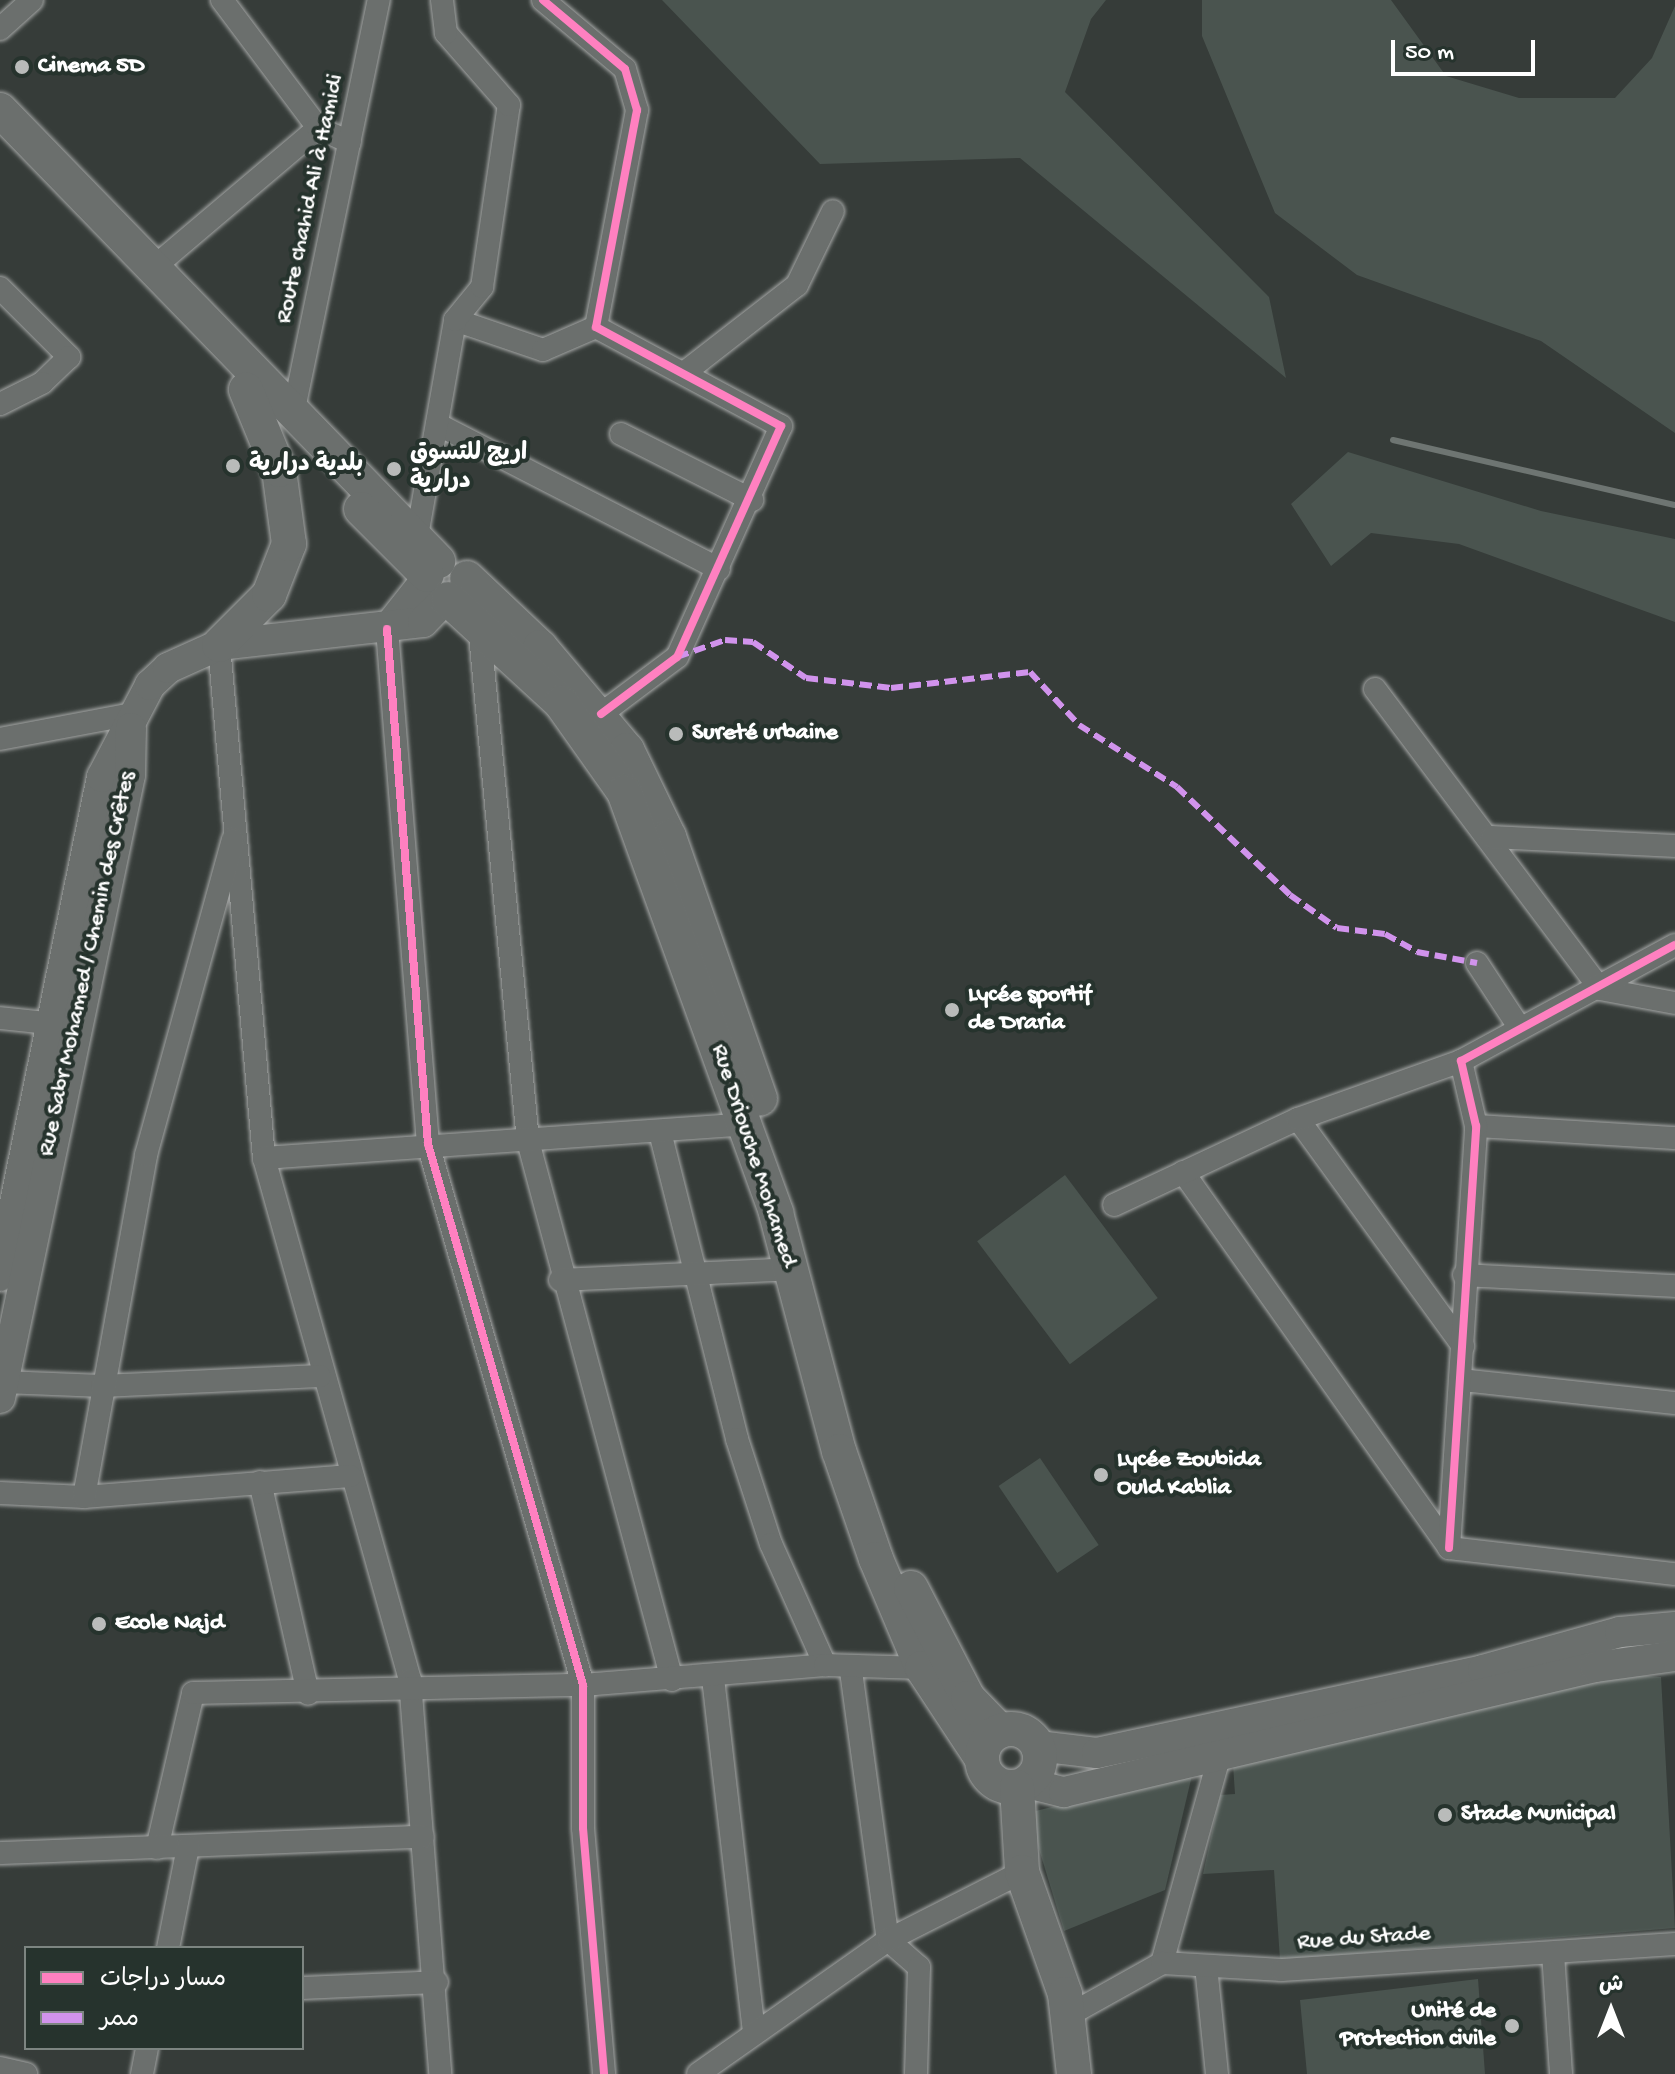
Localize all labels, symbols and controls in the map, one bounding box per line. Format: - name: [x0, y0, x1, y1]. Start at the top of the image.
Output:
- scale bar: [1395, 24, 1539, 74]
- text: 50 m: [1405, 39, 1454, 68]
- place label: Cinema 5D: [38, 53, 144, 81]
- marker: Cinema 5D: [13, 58, 31, 76]
- street label: Route chahid Ali à Hamidi: [270, 72, 352, 326]
- place label: اريج للتسوق درارية: [410, 441, 527, 497]
- place label: بلدية درارية: [249, 452, 363, 480]
- marker: بلدية درارية: [224, 457, 242, 475]
- marker: اريج للتسوق درارية: [385, 460, 403, 478]
- place label: Sureté urbaine: [692, 720, 838, 748]
- marker: Sureté urbaine: [667, 725, 685, 743]
- street label: Rue Sabr Mohamed / Chemin des Crêtes: [33, 769, 143, 1159]
- place label: Lycée sportif de Draria: [968, 982, 1091, 1038]
- marker: Lycée sportif de Draria: [943, 1001, 961, 1019]
- street label: Rue Driouche Mohamed: [703, 1041, 803, 1271]
- place label: Lycée Zoubida Ould Kablia: [1117, 1447, 1261, 1503]
- marker: Lycée Zoubida Ould Kablia: [1092, 1466, 1110, 1484]
- place label: Ecole Najd: [115, 1610, 224, 1638]
- marker: Ecole Najd: [90, 1615, 108, 1633]
- place label: Stade Municipal: [1461, 1801, 1616, 1829]
- marker: Stade Municipal: [1436, 1806, 1454, 1824]
- street label: Rue du Stade: [1296, 1920, 1432, 1958]
- legend: [24, 1946, 304, 2050]
- text: مسار دراجات: [100, 1966, 226, 1995]
- north arrow: [1571, 1970, 1651, 2050]
- text: ش: [1599, 1973, 1623, 1999]
- place label: Unité de Protection civile: [1340, 1998, 1496, 2054]
- text: ممر: [100, 2006, 139, 2035]
- marker: Unité de Protection civile: [1503, 2017, 1521, 2035]

